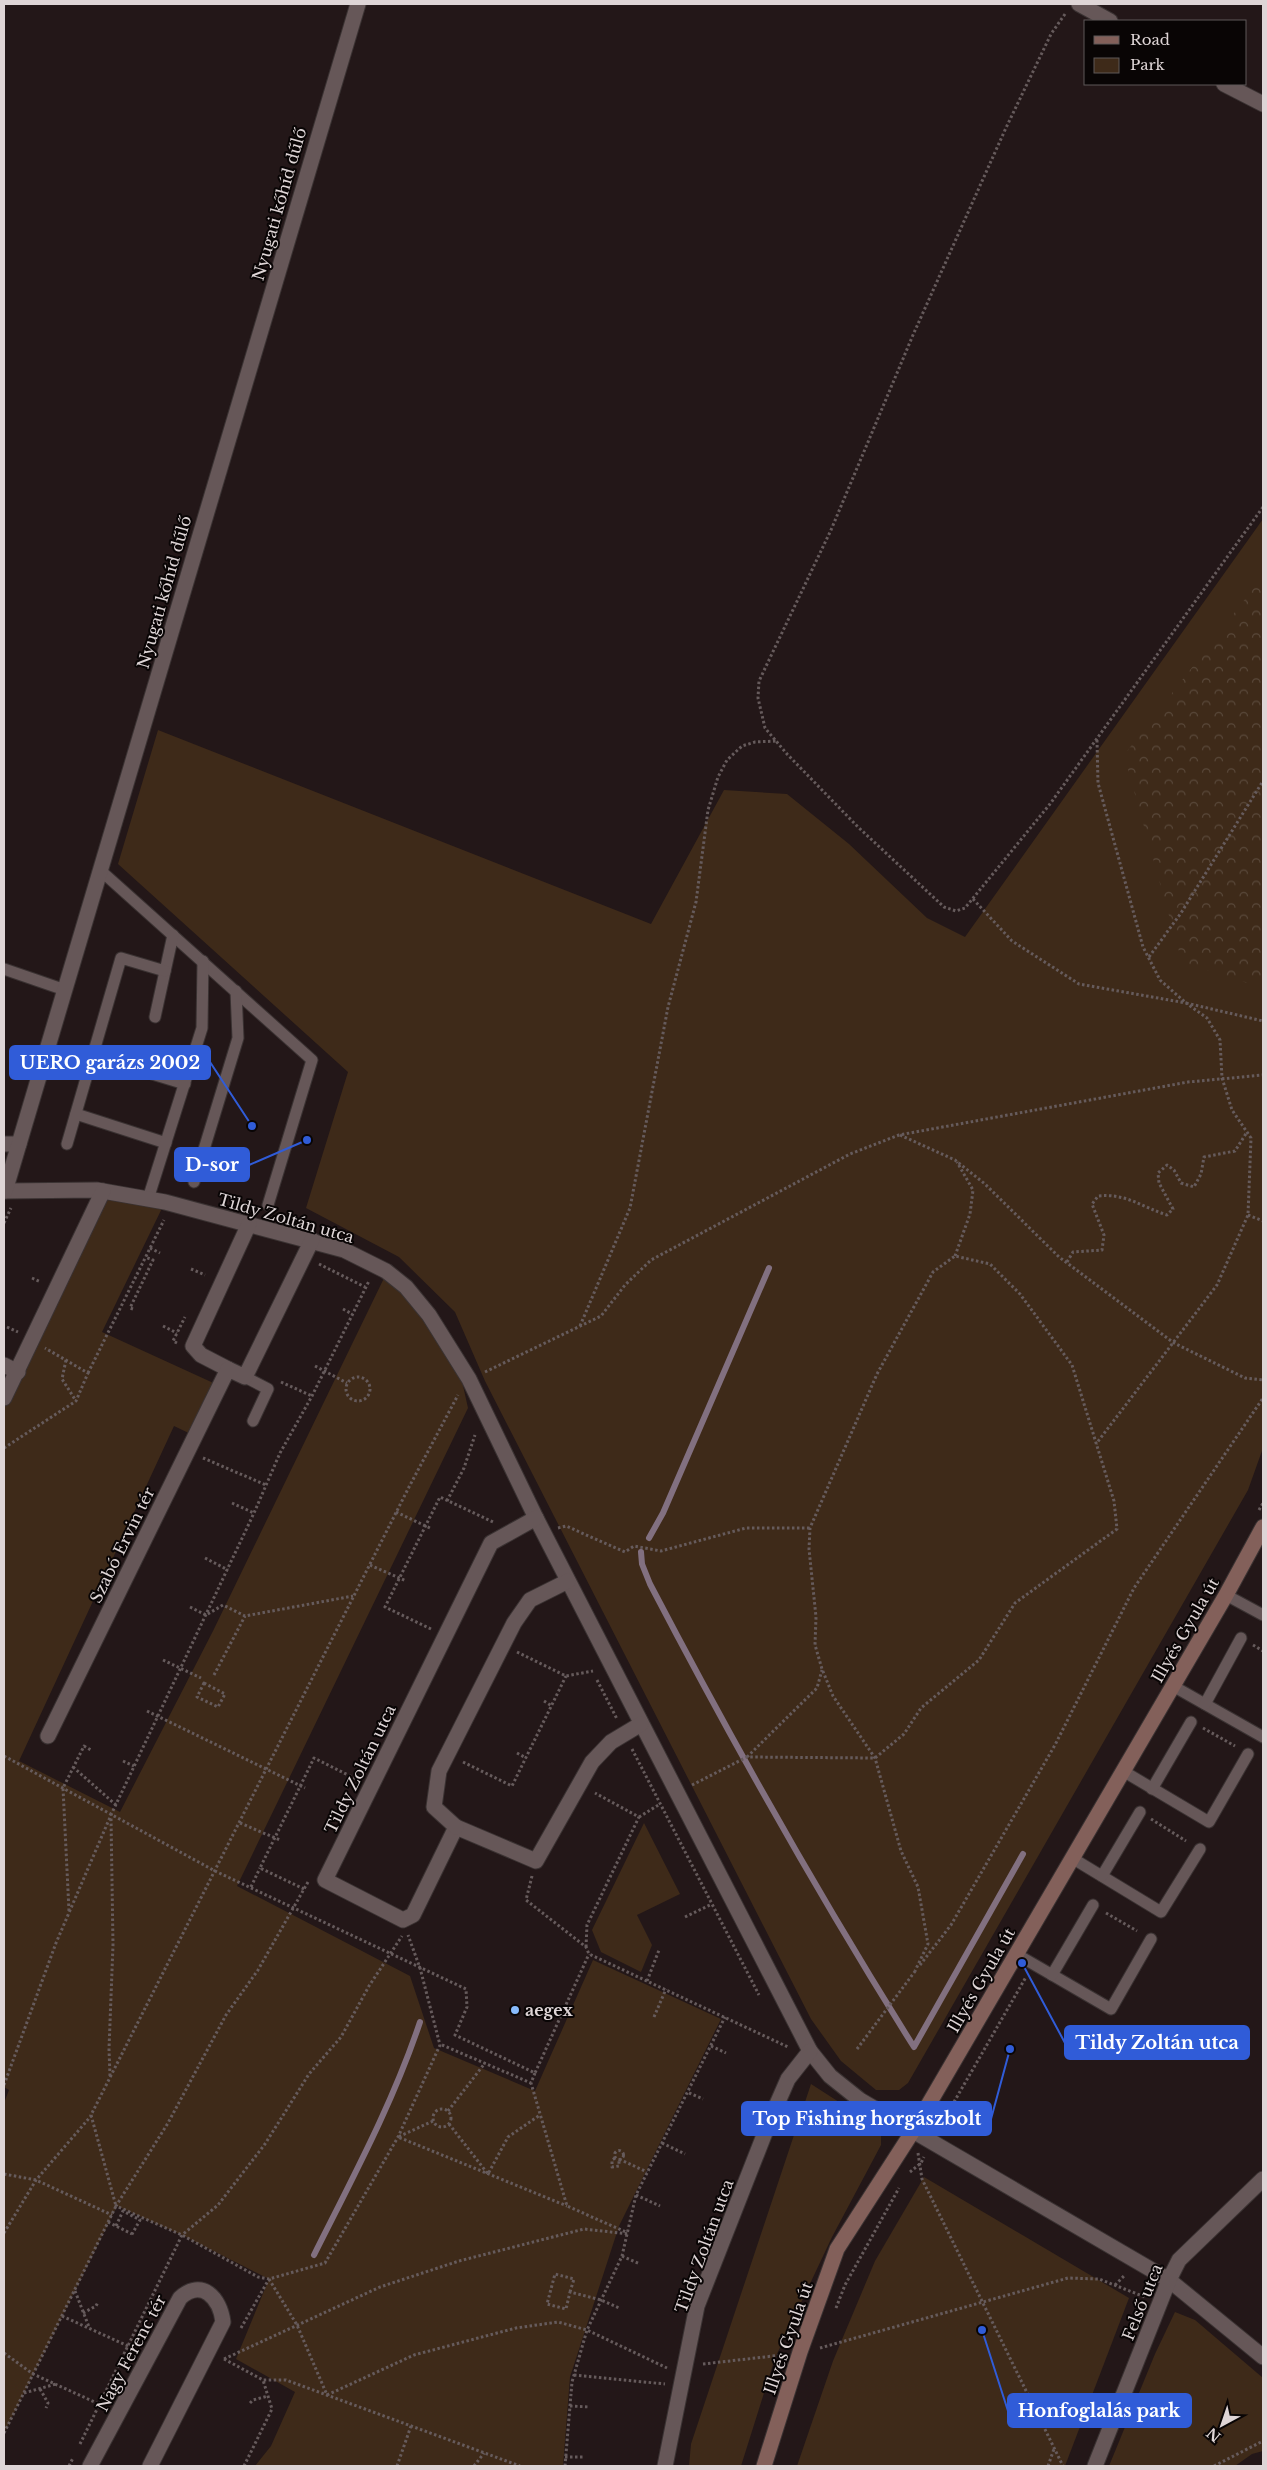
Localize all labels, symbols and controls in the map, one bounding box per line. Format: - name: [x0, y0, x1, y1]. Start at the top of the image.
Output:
- legend: [1084, 20, 1247, 85]
- text: Road: [1130, 30, 1170, 49]
- text: Park: [1130, 55, 1166, 74]
- street label: Nyugati kőhíd dűlő: [248, 125, 310, 283]
- street label: Nyugati kőhíd dűlő: [133, 513, 195, 671]
- callout: UERO garázs 2002: [10, 1046, 210, 1079]
- text: UERO garázs 2002: [20, 1052, 200, 1074]
- callout: D-sor: [175, 1148, 249, 1181]
- text: D-sor: [185, 1154, 239, 1176]
- street label: Tildy Zoltán utca: [216, 1189, 357, 1247]
- street label: Szabó Ervin tér: [85, 1483, 159, 1606]
- street label: Illyés Gyula út: [1147, 1574, 1223, 1686]
- street label: Tildy Zoltán utca: [320, 1701, 400, 1837]
- street label: Illyés Gyula út: [943, 1924, 1019, 2036]
- place label: aegex: [525, 2000, 573, 2020]
- marker: aegex: [509, 2004, 521, 2016]
- callout: Tildy Zoltán utca: [1065, 2026, 1249, 2059]
- text: Tildy Zoltán utca: [1075, 2032, 1239, 2054]
- callout: Top Fishing horgászbolt: [742, 2102, 991, 2135]
- text: Top Fishing horgászbolt: [753, 2108, 982, 2130]
- street label: Tildy Zoltán utca: [671, 2176, 738, 2316]
- street label: Felső utca: [1118, 2261, 1166, 2343]
- street label: Illyés Gyula út: [759, 2279, 817, 2397]
- street label: Nagy Ferenc tér: [92, 2291, 170, 2415]
- callout: Honfoglalás park: [1008, 2394, 1191, 2427]
- text: Honfoglalás park: [1018, 2400, 1181, 2422]
- north arrow: [1197, 2400, 1247, 2450]
- text: N: [1203, 2424, 1224, 2446]

